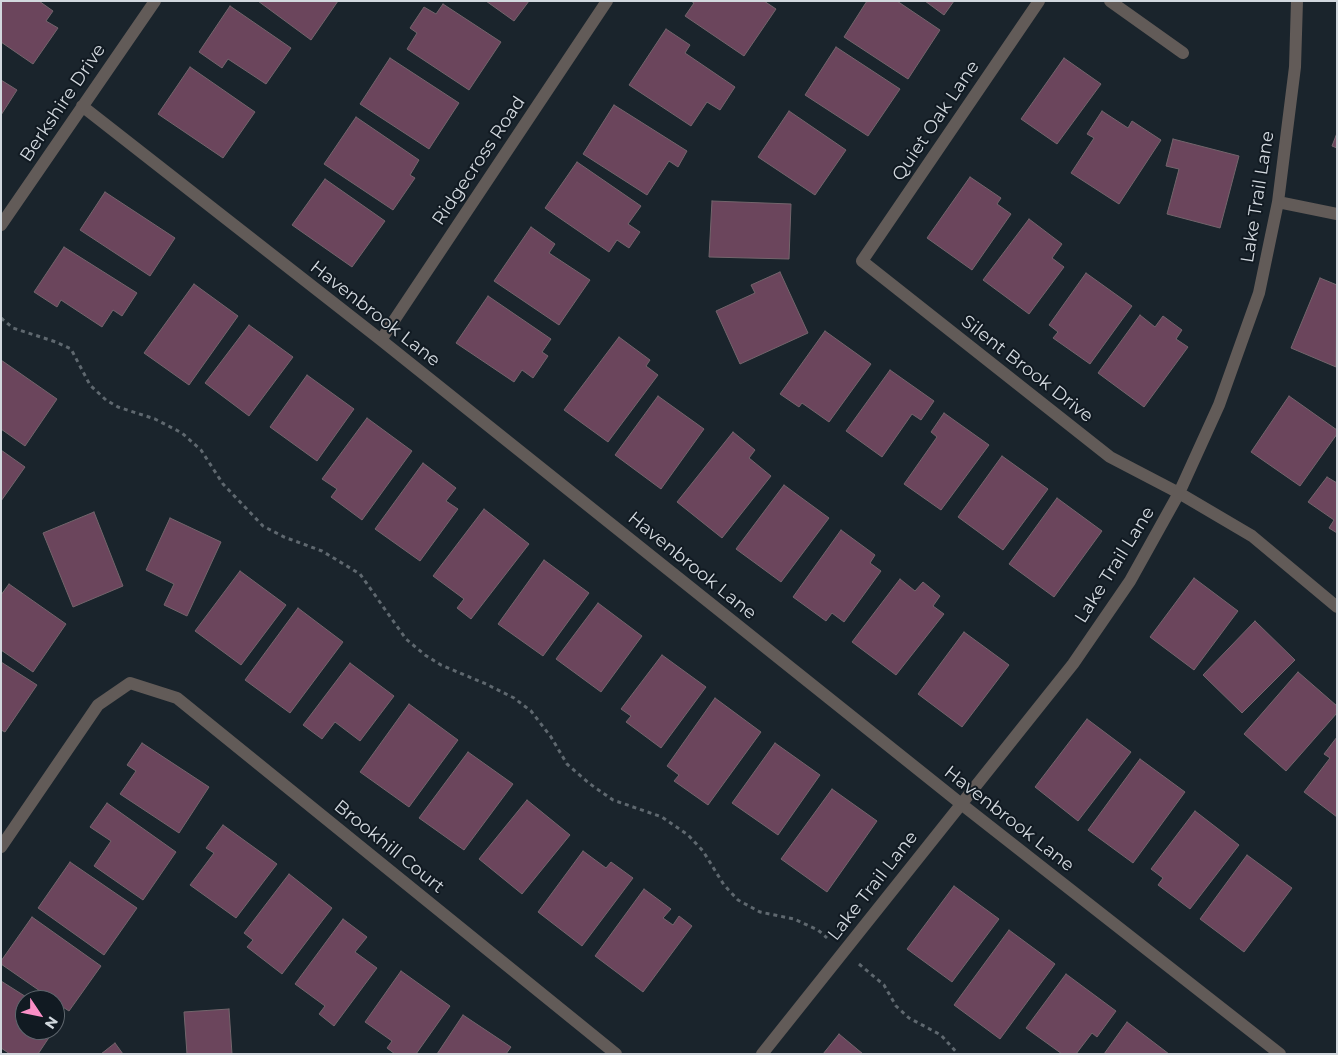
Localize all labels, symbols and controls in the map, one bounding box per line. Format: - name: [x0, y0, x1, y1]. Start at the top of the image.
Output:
- street label: Berkshire Drive: [16, 40, 110, 166]
- street label: Quiet Oak Lane: [888, 57, 984, 185]
- street label: Ridgecross Road: [428, 92, 530, 230]
- street label: Lake Trail Lane: [1237, 130, 1279, 264]
- street label: Havenbrook Lane: [306, 257, 444, 371]
- street label: Silent Brook Drive: [957, 311, 1097, 427]
- street label: Lake Trail Lane: [1071, 503, 1159, 627]
- street label: Havenbrook Lane: [623, 508, 761, 624]
- street label: Havenbrook Lane: [940, 762, 1078, 876]
- street label: Brookhill Court: [329, 796, 449, 898]
- street label: Lake Trail Lane: [824, 827, 922, 945]
- north arrow: [15, 990, 65, 1040]
- text: N: [41, 1013, 62, 1033]

